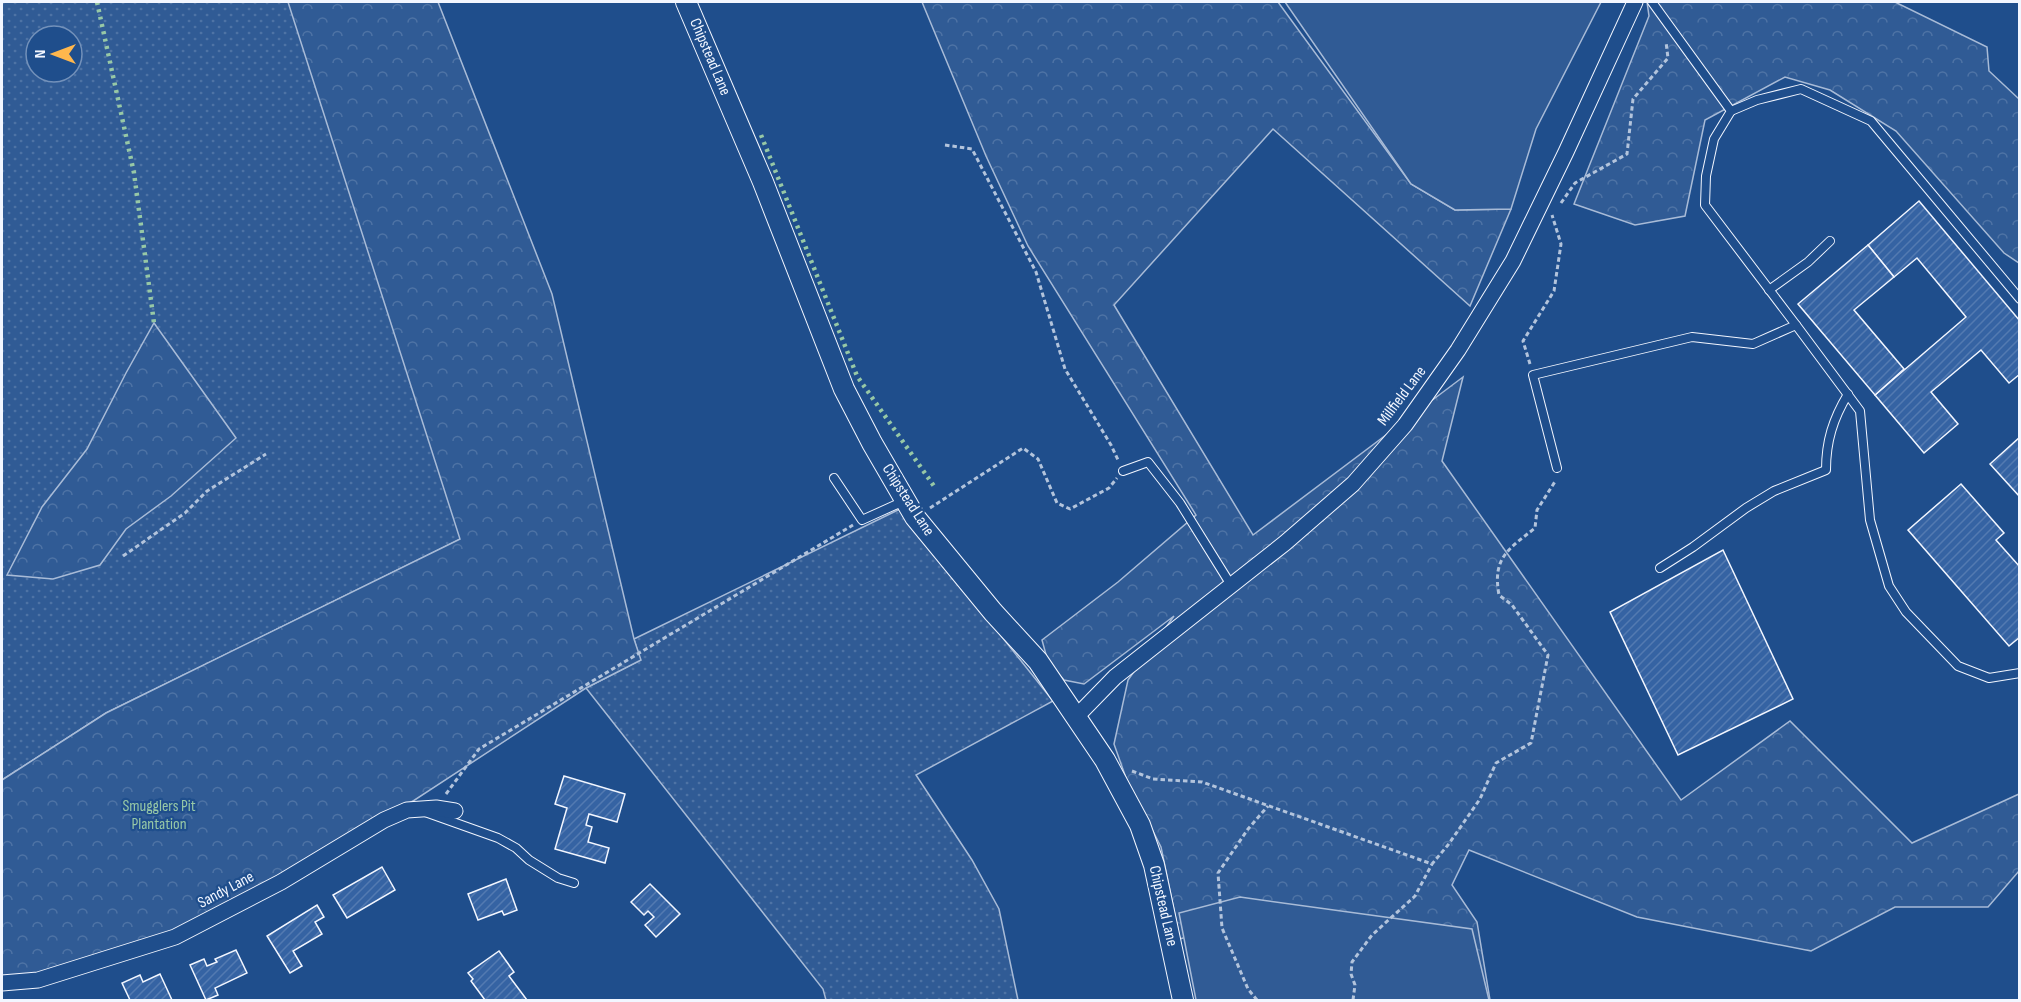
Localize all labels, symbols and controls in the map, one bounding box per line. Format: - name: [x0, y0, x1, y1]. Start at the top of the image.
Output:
- street label: Chipstead Lane: [685, 16, 735, 98]
- north arrow: [24, 24, 84, 84]
- text: N: [31, 50, 50, 58]
- street label: Millfield Lane: [1374, 363, 1430, 429]
- street label: Chipstead Lane: [878, 460, 938, 540]
- park label: Smugglers Pit Plantation: [122, 797, 196, 834]
- street label: Chipstead Lane: [1145, 864, 1181, 948]
- street label: Sandy Lane: [195, 867, 257, 913]

